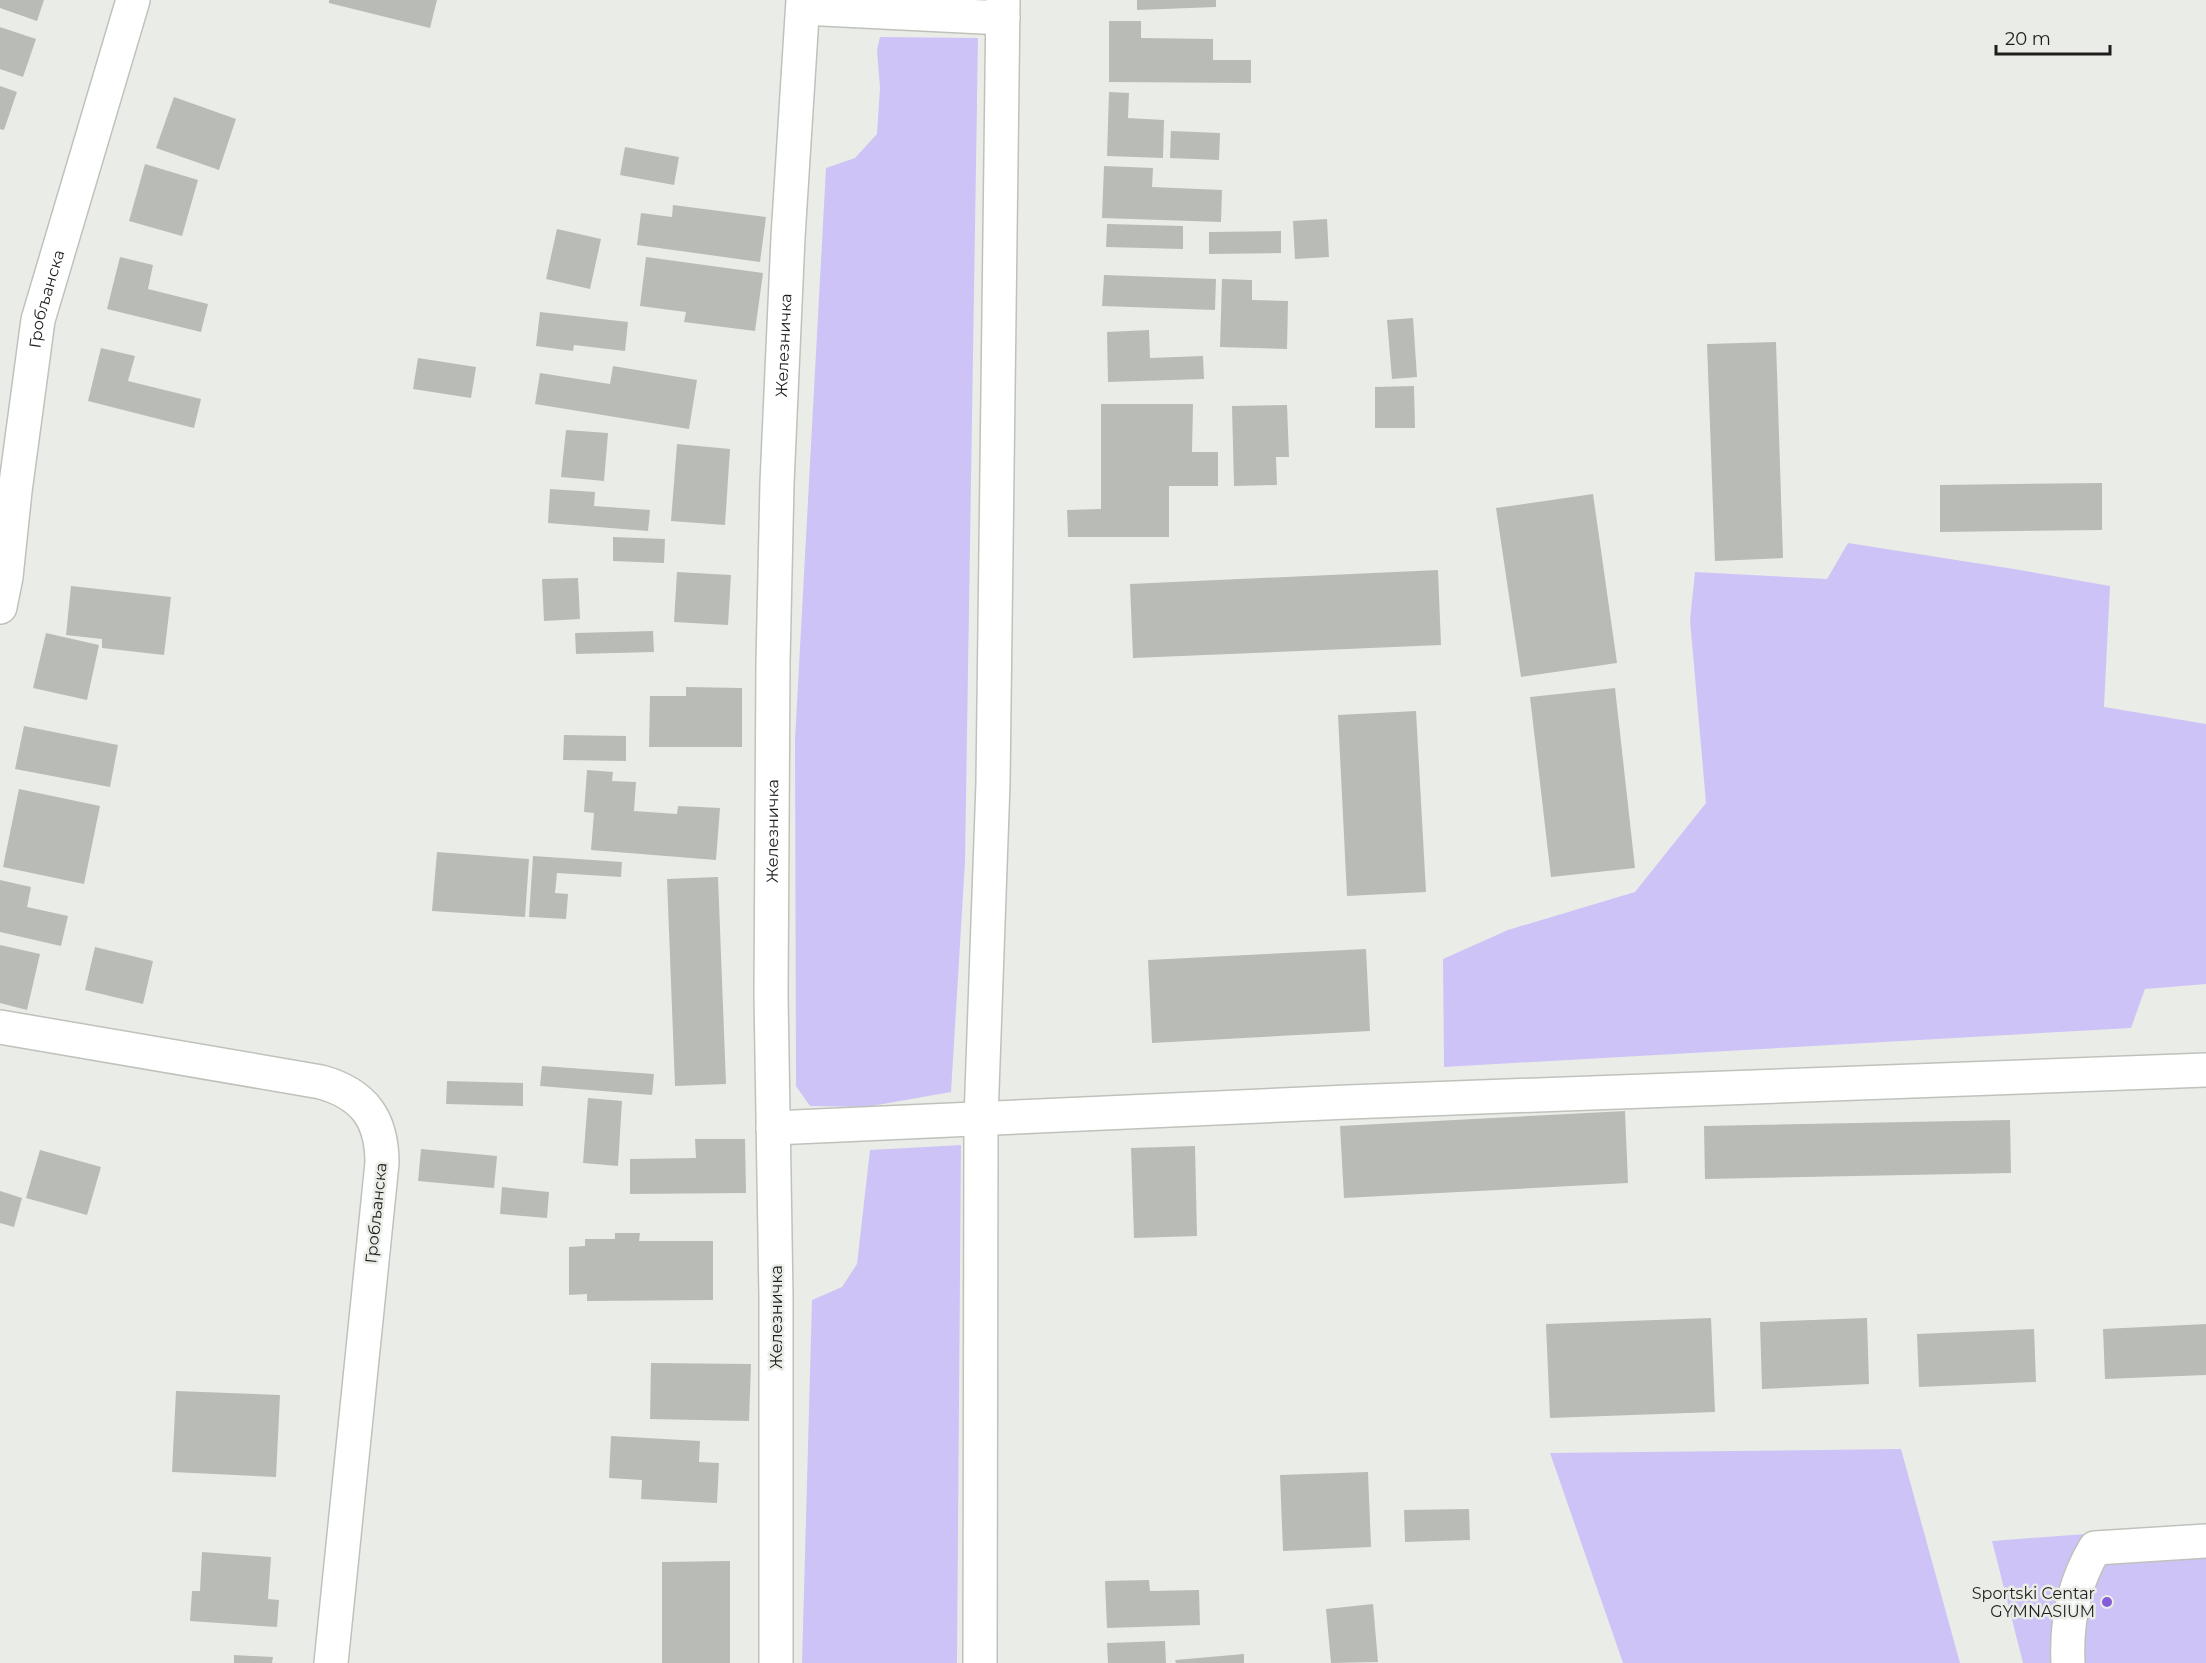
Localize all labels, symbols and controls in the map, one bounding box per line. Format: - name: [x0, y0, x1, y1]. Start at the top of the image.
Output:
- scale bar: [1996, 18, 2110, 56]
- text: 20 m: [2005, 28, 2051, 50]
- street label: Гробљанска: [25, 247, 68, 349]
- street label: Железничка: [771, 293, 795, 398]
- street label: Железничка: [762, 779, 782, 883]
- street label: Гробљанска: [361, 1162, 391, 1264]
- street label: Железничка: [767, 1265, 786, 1369]
- place label: Sportski Centar GYMNASIUM: [1972, 1584, 2095, 1621]
- marker: Sportski Centar GYMNASIUM: [2100, 1595, 2114, 1609]

